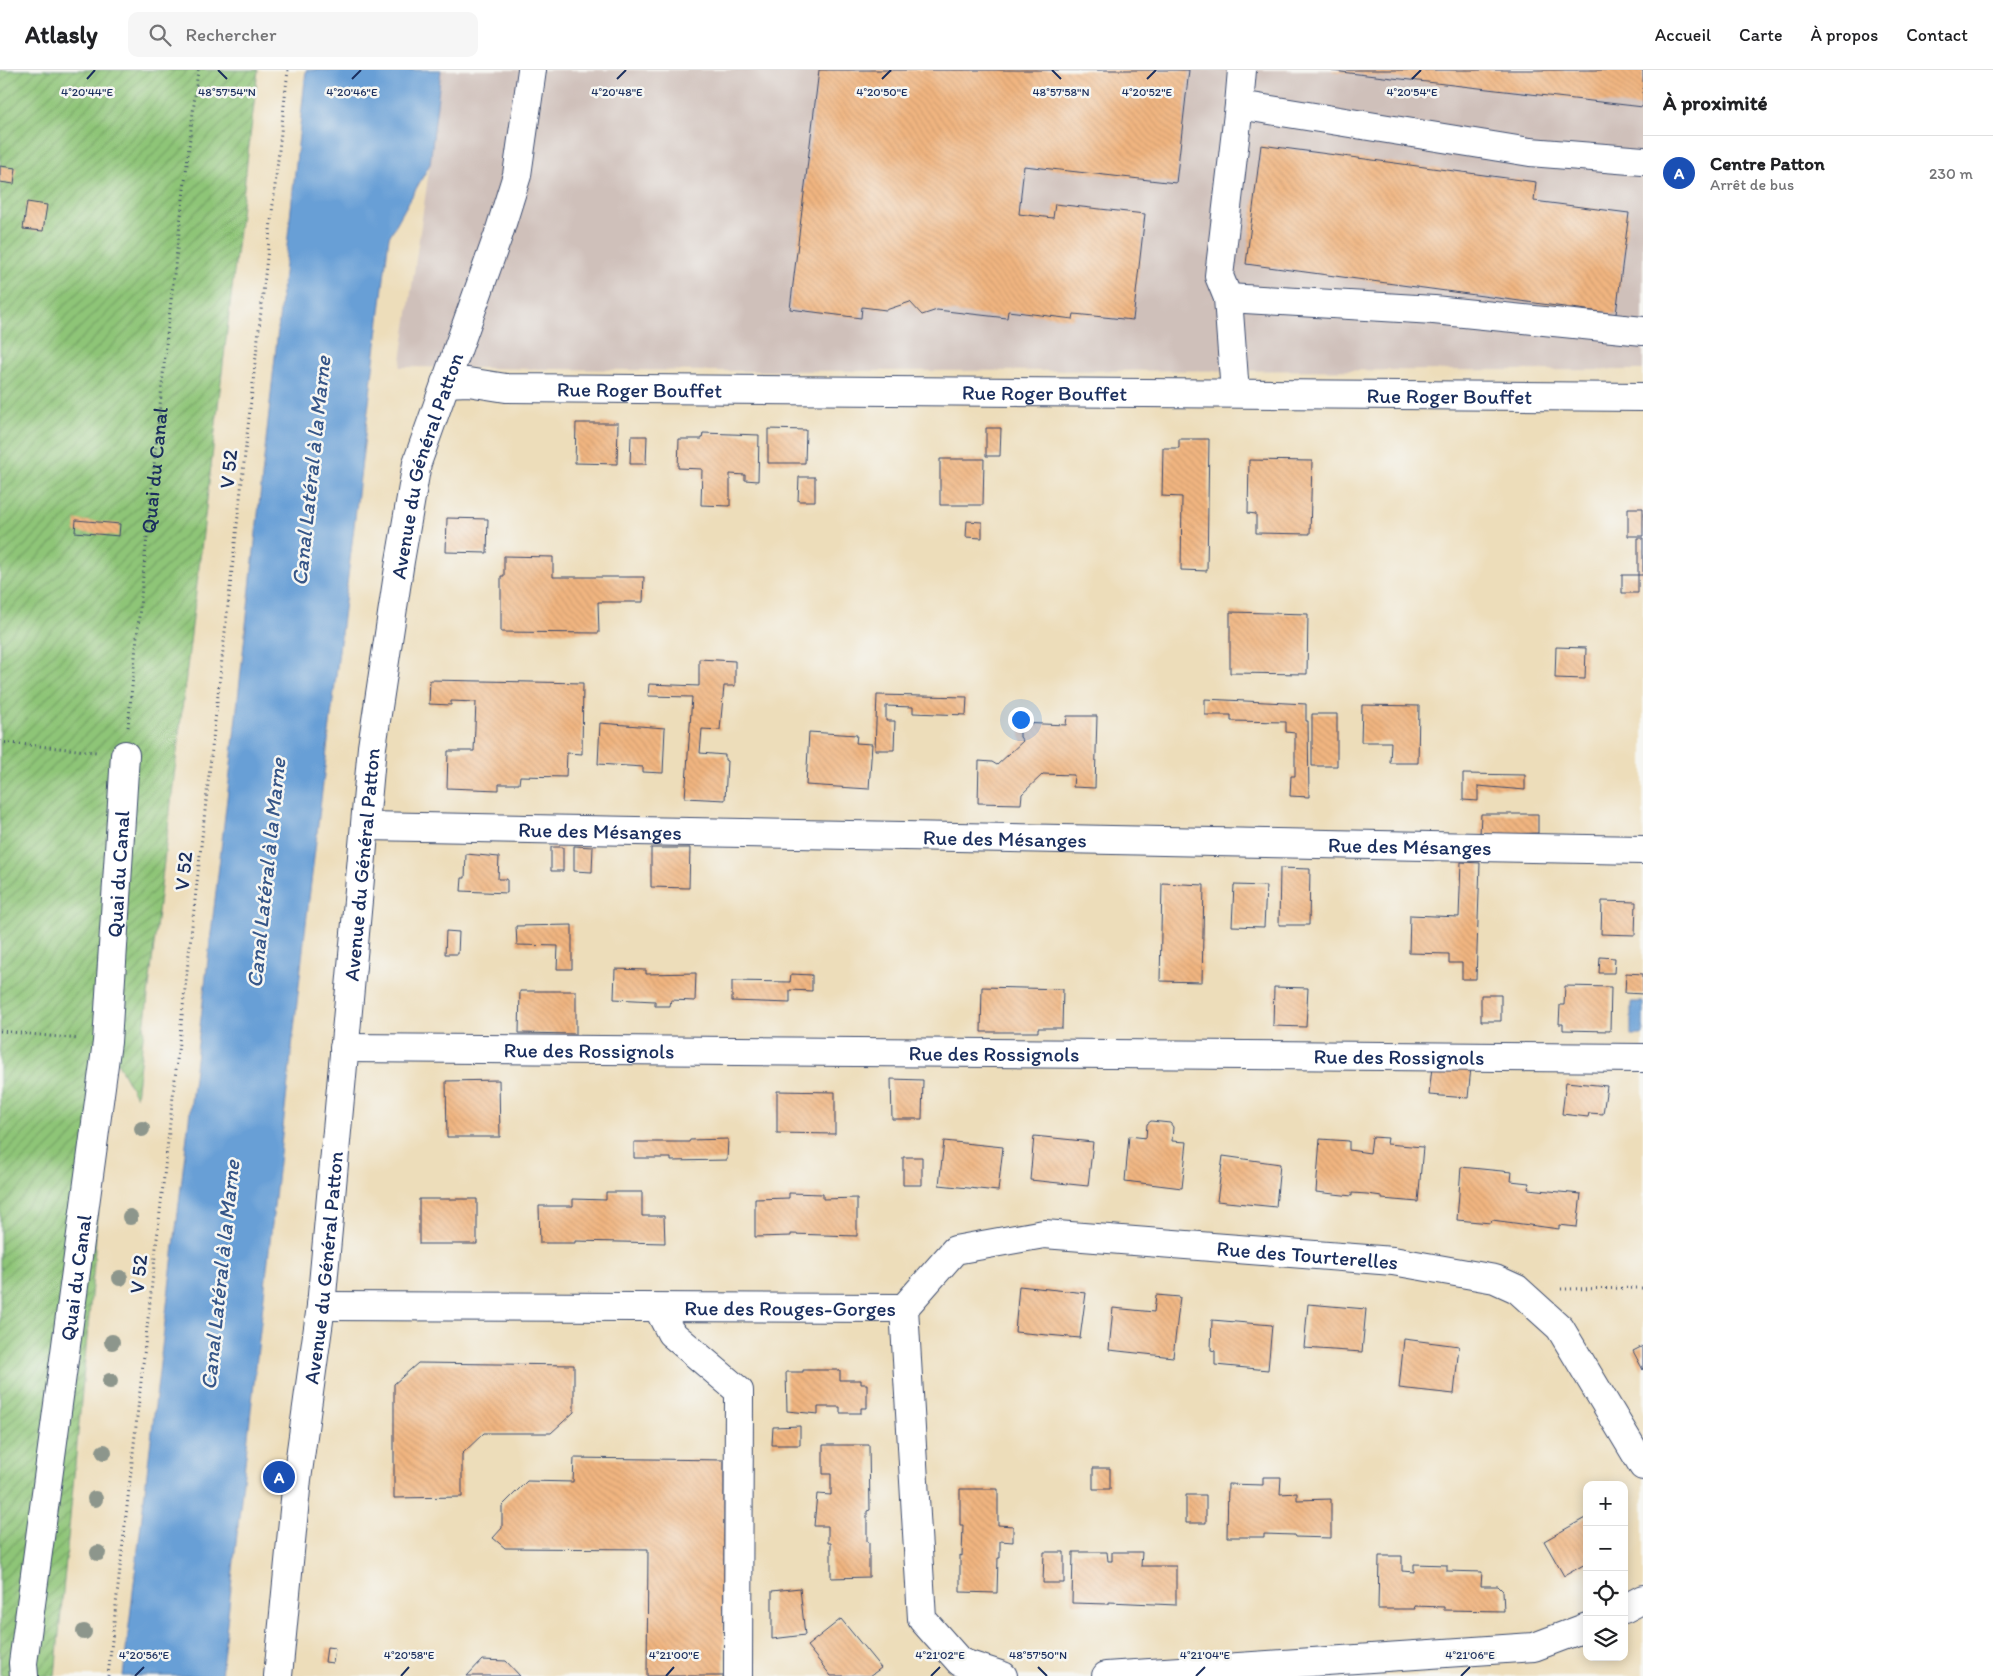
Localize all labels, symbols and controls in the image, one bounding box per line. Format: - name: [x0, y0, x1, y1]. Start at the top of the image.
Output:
- search box: [128, 12, 478, 57]
- text: Atlasly: [25, 20, 98, 49]
- icon: search: [146, 21, 174, 49]
- text: Rechercher: [186, 23, 276, 46]
- text: Accueil: [1655, 24, 1711, 46]
- text: Carte: [1739, 24, 1782, 46]
- text: À propos: [1810, 24, 1878, 46]
- text: Contact: [1906, 24, 1968, 46]
- text: 4°20'44"E: [61, 85, 113, 99]
- text: 48°57'54"N: [198, 85, 256, 99]
- text: 4°20'46"E: [326, 85, 378, 99]
- text: 4°20'48"E: [591, 85, 643, 99]
- text: 4°20'50"E: [856, 85, 908, 99]
- text: 48°57'58"N: [1032, 85, 1090, 99]
- text: 4°20'52"E: [1122, 85, 1173, 99]
- text: 4°20'54"E: [1386, 85, 1438, 99]
- text: À proximité: [1663, 90, 1768, 115]
- text: Centre Patton: [1710, 152, 1825, 175]
- text: A: [1674, 164, 1684, 183]
- text: 230 m: [1929, 164, 1973, 183]
- text: Arrêt de bus: [1710, 175, 1794, 194]
- street label: Avenue du Général Patton: [385, 349, 468, 581]
- water label: Canal Latéral à la Marne: [286, 353, 337, 587]
- street label: Rue Roger Bouffet: [557, 376, 722, 402]
- street label: Rue Roger Bouffet: [962, 379, 1127, 405]
- street label: Rue Roger Bouffet: [1367, 382, 1532, 409]
- street label: Quai du Canal: [135, 406, 172, 535]
- street label: V 52: [214, 448, 242, 490]
- your location: [1008, 707, 1034, 733]
- street label: Avenue du Général Patton: [338, 747, 384, 982]
- water label: Canal Latéral à la Marne: [241, 755, 292, 989]
- street label: Quai du Canal: [101, 810, 134, 938]
- street label: Rue des Mésanges: [518, 816, 682, 844]
- street label: Rue des Mésanges: [923, 824, 1087, 852]
- street label: Rue des Mésanges: [1328, 832, 1492, 860]
- street label: V 52: [169, 850, 197, 892]
- street label: Rue des Rossignols: [503, 1037, 675, 1063]
- street label: Rue des Rossignols: [908, 1040, 1080, 1066]
- street label: Rue des Rossignols: [1313, 1043, 1485, 1069]
- street label: Avenue du Général Patton: [298, 1150, 348, 1386]
- water label: Canal Latéral à la Marne: [195, 1157, 246, 1391]
- street label: Quai du Canal: [54, 1213, 96, 1342]
- street label: Rue des Tourterelles: [1216, 1235, 1401, 1274]
- street label: V 52: [124, 1253, 152, 1295]
- street label: Rue des Rouges-Gorges: [684, 1295, 896, 1320]
- pin: A: [263, 1458, 295, 1496]
- map controls: [1583, 1481, 1628, 1661]
- button: +: [1583, 1481, 1628, 1526]
- button: −: [1583, 1526, 1628, 1571]
- button: locate: [1583, 1571, 1628, 1616]
- button: layers: [1583, 1616, 1628, 1661]
- text: 4°20'56"E: [119, 1648, 170, 1662]
- text: 4°20'58"E: [384, 1648, 435, 1662]
- text: 4°21'00"E: [649, 1648, 700, 1662]
- text: 4°21'02"E: [915, 1648, 965, 1662]
- text: 48°57'50"N: [1009, 1648, 1067, 1662]
- text: 4°21'04"E: [1180, 1648, 1231, 1662]
- text: 4°21'06"E: [1445, 1648, 1495, 1662]

